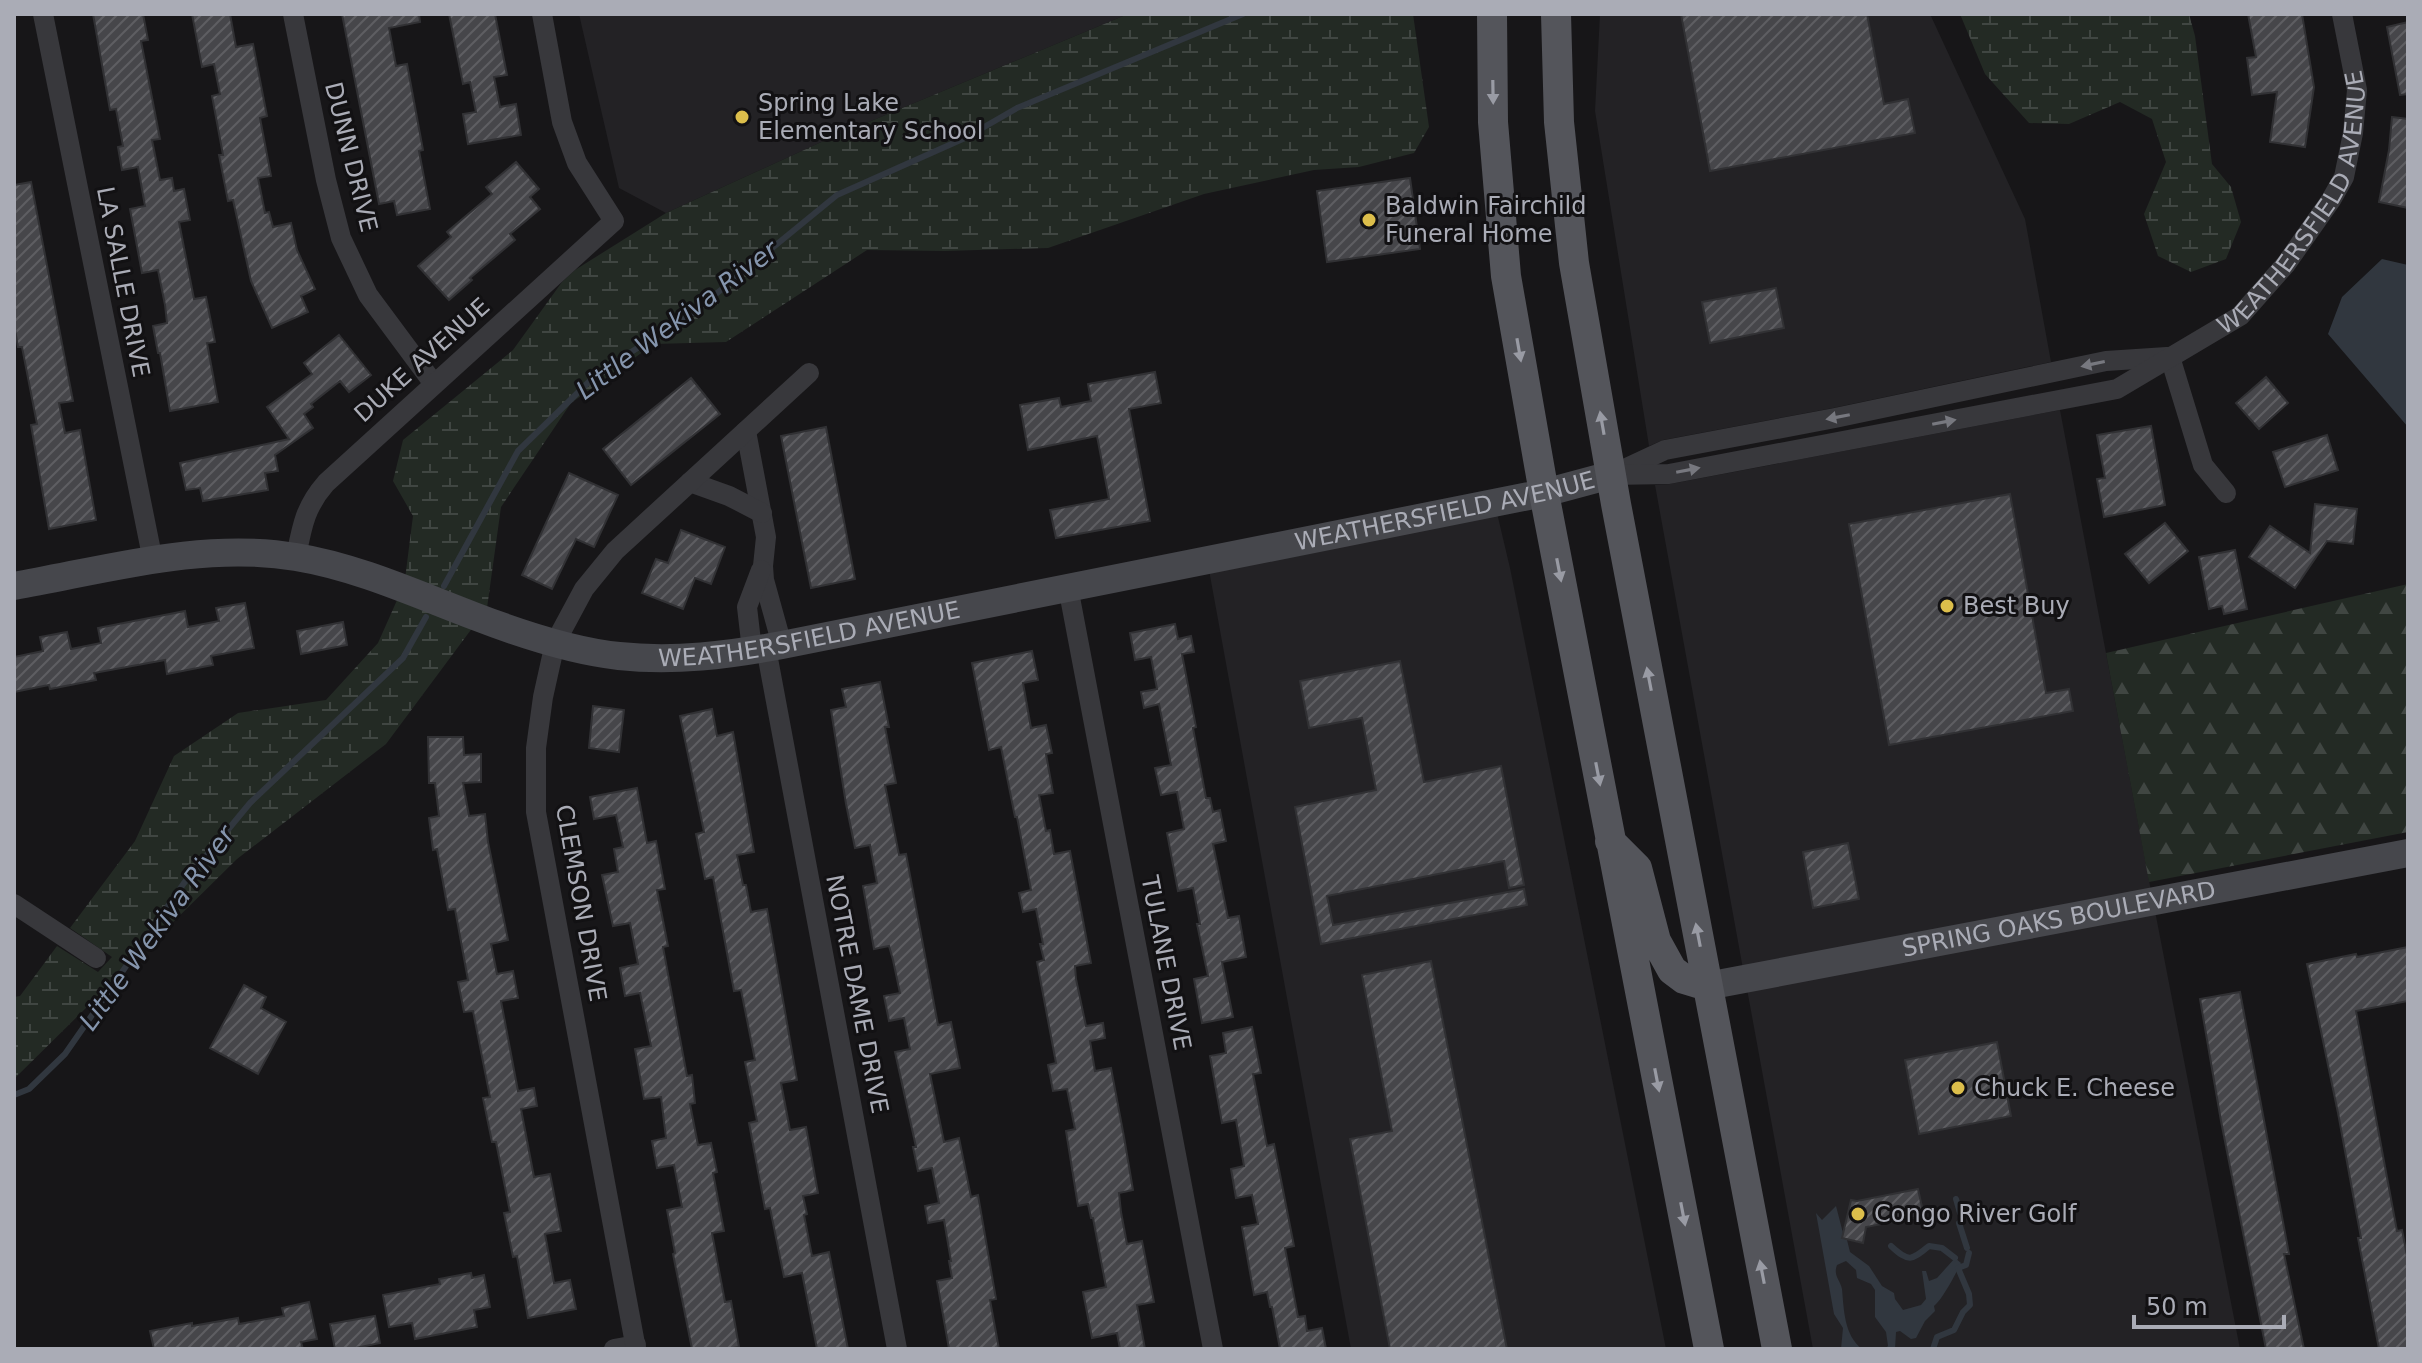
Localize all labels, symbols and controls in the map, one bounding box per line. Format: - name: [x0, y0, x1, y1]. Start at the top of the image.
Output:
- street label: WEATHERSFIELD AVENUE: [2212, 68, 2371, 340]
- street label: DUNN DRIVE: [319, 79, 383, 235]
- one-way arrow: [1487, 80, 1499, 105]
- place label: Spring Lake Elementary School: [758, 89, 983, 145]
- marker: Spring Lake Elementary School: [733, 108, 751, 126]
- street label: LA SALLE DRIVE: [91, 184, 155, 380]
- place label: Baldwin Fairchild Funeral Home: [1385, 192, 1587, 248]
- marker: Baldwin Fairchild Funeral Home: [1360, 211, 1378, 229]
- water label: Little Wekiva River: [570, 233, 786, 406]
- street label: DUKE AVENUE: [349, 292, 495, 428]
- one-way arrow: [1513, 338, 1525, 363]
- one-way arrow: [2080, 358, 2105, 371]
- one-way arrow: [1595, 411, 1607, 436]
- one-way arrow: [1826, 411, 1851, 424]
- one-way arrow: [1931, 415, 1956, 428]
- one-way arrow: [1676, 464, 1701, 476]
- street label: WEATHERSFIELD AVENUE: [1292, 466, 1598, 556]
- one-way arrow: [1553, 557, 1566, 582]
- place label: Best Buy: [1963, 592, 2070, 620]
- street label: WEATHERSFIELD AVENUE: [658, 596, 962, 672]
- marker: Best Buy: [1938, 597, 1956, 615]
- one-way arrow: [1642, 666, 1655, 691]
- one-way arrow: [1592, 762, 1604, 787]
- street label: CLEMSON DRIVE: [550, 802, 612, 1004]
- water label: Little Wekiva River: [73, 818, 242, 1036]
- street label: NOTRE DAME DRIVE: [820, 872, 894, 1116]
- street label: TULANE DRIVE: [1135, 872, 1197, 1053]
- street label: SPRING OAKS BOULEVARD: [1900, 876, 2218, 963]
- one-way arrow: [1691, 922, 1703, 947]
- one-way arrow: [1651, 1068, 1664, 1093]
- place label: Chuck E. Cheese: [1974, 1074, 2175, 1102]
- marker: Chuck E. Cheese: [1949, 1079, 1967, 1097]
- place label: Congo River Golf: [1874, 1200, 2077, 1228]
- one-way arrow: [1677, 1202, 1690, 1227]
- marker: Congo River Golf: [1849, 1205, 1867, 1223]
- one-way arrow: [1756, 1260, 1768, 1285]
- scale bar: [2134, 1279, 2284, 1329]
- text: 50 m: [2146, 1293, 2208, 1321]

